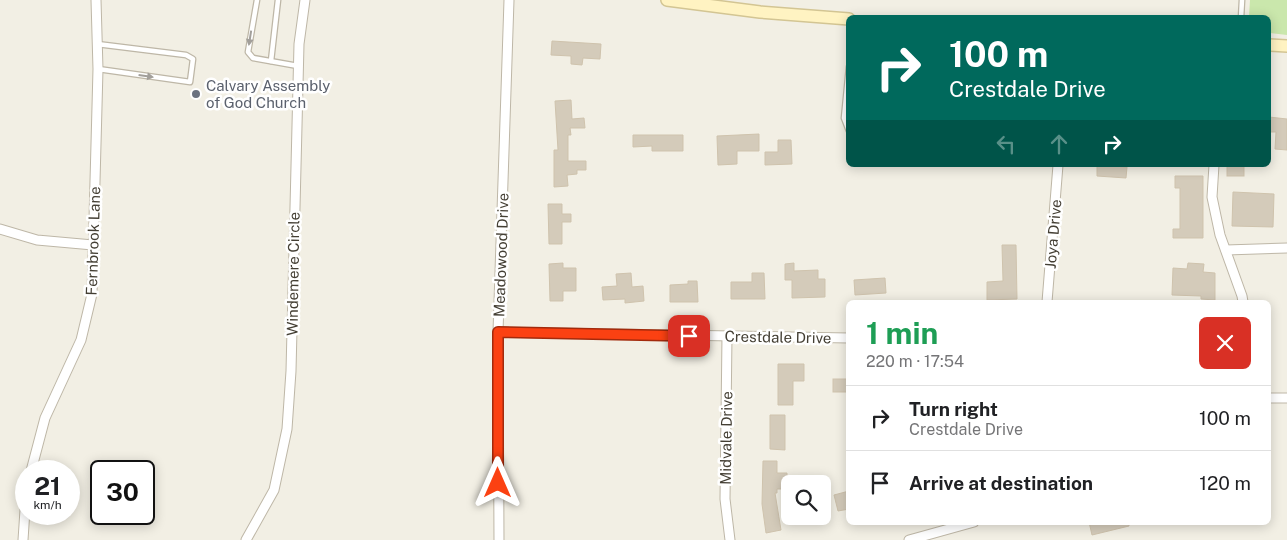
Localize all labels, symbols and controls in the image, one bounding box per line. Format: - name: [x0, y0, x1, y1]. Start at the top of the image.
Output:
- one-way arrow: [246, 31, 254, 47]
- text: 100 m: [949, 34, 1048, 75]
- icon: right: [866, 35, 931, 100]
- one-way arrow: [139, 72, 155, 80]
- text: Crestdale Drive: [949, 76, 1106, 102]
- place label: Calvary Assembly of God Church: [206, 77, 330, 111]
- marker: Calvary Assembly of God Church: [190, 88, 202, 100]
- icon: left: [992, 130, 1020, 158]
- icon: ahead: [1045, 130, 1073, 158]
- icon: right: [1098, 130, 1126, 158]
- street label: Fernbrook Lane: [83, 186, 103, 296]
- street label: Meadowood Drive: [490, 193, 512, 317]
- street label: Joya Drive: [1041, 198, 1065, 270]
- street label: Windemere Circle: [283, 212, 303, 336]
- pin: [668, 315, 710, 357]
- text: 1 min: [866, 315, 938, 351]
- button: close: [1199, 317, 1251, 369]
- icon: arrive: [675, 322, 703, 350]
- street label: Crestdale Drive: [724, 328, 832, 346]
- text: 220 m · 17:54: [866, 352, 964, 371]
- street label: Midvale Drive: [717, 391, 735, 485]
- text: Turn right: [909, 398, 998, 420]
- icon: right: [866, 404, 894, 432]
- text: 100 m: [1199, 407, 1251, 429]
- text: Crestdale Drive: [909, 420, 1023, 439]
- position arrow: [471, 456, 523, 508]
- speed limit sign: 30: [90, 460, 155, 525]
- icon: arrive: [866, 469, 894, 497]
- text: 21: [34, 471, 61, 501]
- text: Arrive at destination: [909, 472, 1093, 494]
- text: 120 m: [1199, 472, 1251, 494]
- map controls: [781, 475, 831, 525]
- button: search: [781, 475, 831, 525]
- text: km/h: [33, 498, 62, 512]

